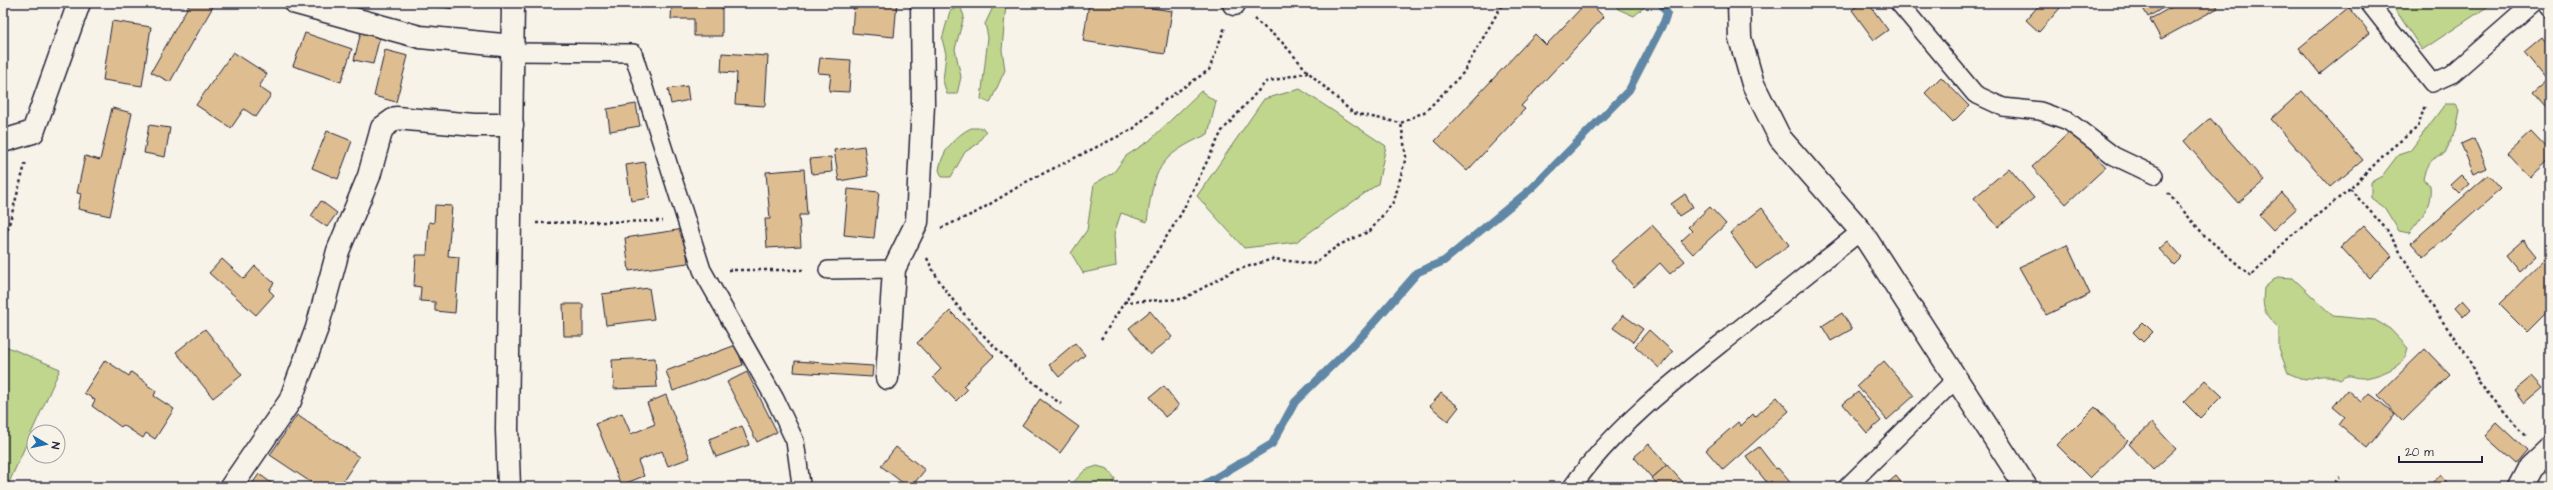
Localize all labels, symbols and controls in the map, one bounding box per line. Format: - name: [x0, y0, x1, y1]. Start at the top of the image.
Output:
- north arrow: [26, 424, 66, 464]
- scale bar: [2399, 438, 2482, 464]
- text: N: [47, 441, 63, 450]
- text: 20 m: [2405, 444, 2434, 461]

